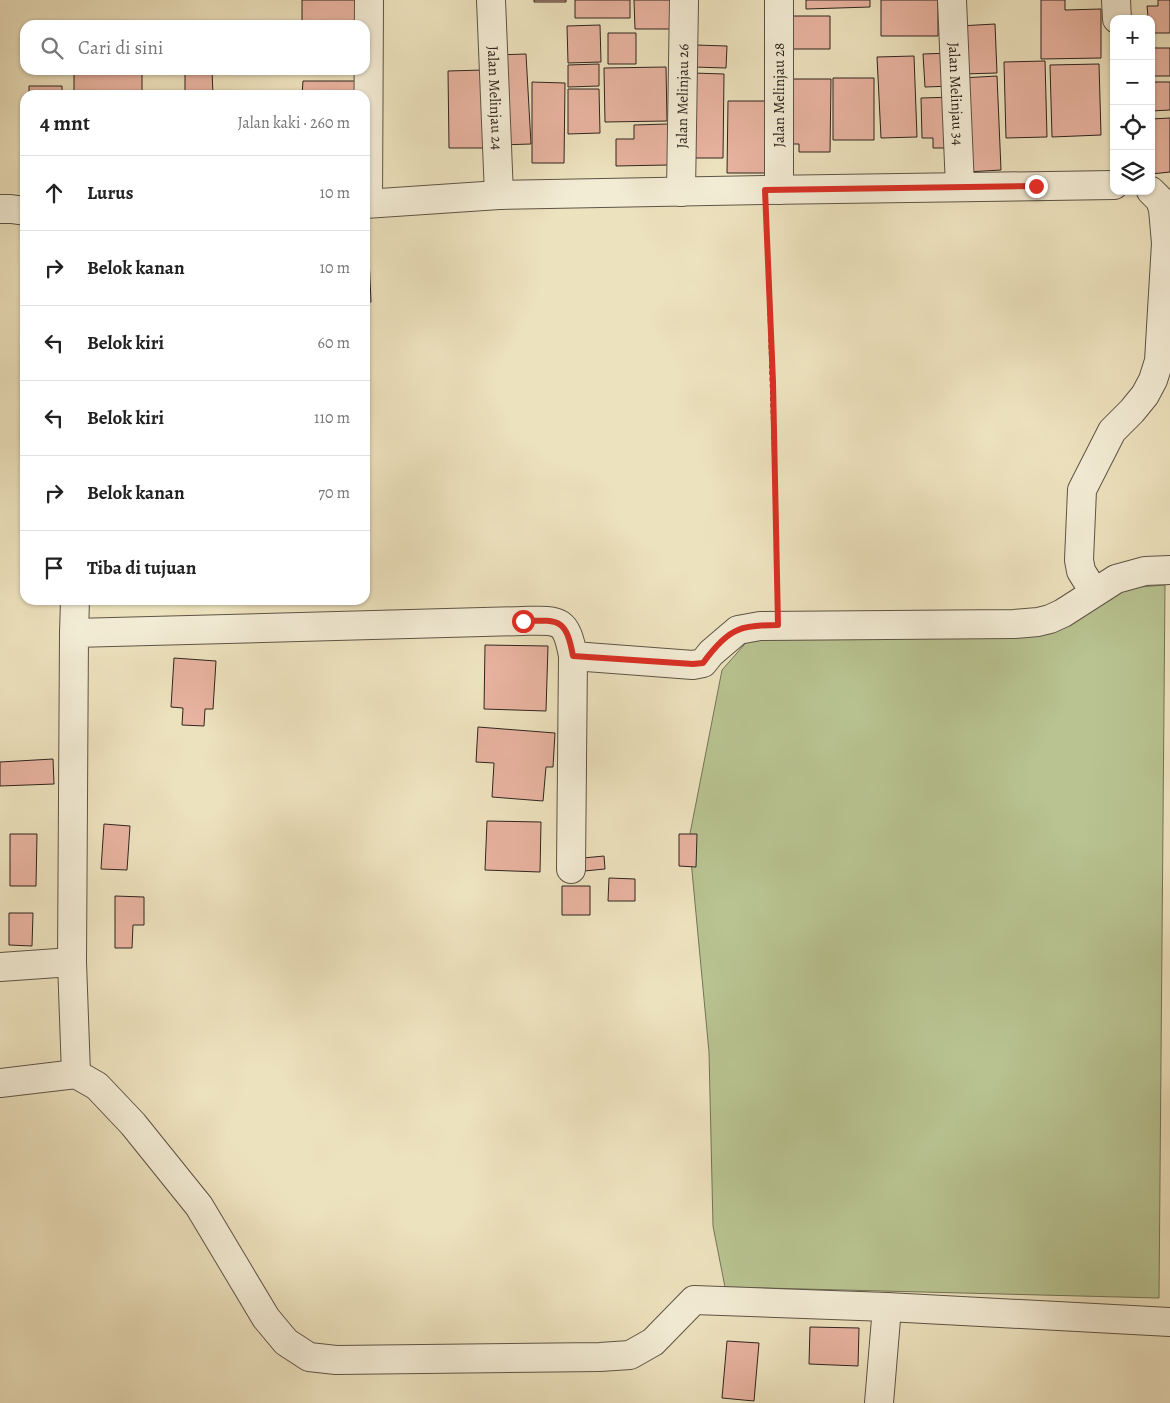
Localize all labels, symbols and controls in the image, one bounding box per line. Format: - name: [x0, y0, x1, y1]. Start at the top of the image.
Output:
- map controls: [1110, 15, 1155, 195]
- button: +: [1110, 15, 1155, 60]
- search box: [20, 20, 370, 75]
- icon: search: [38, 34, 66, 62]
- text: Cari di sini: [78, 35, 163, 61]
- street label: Jalan Melinjau 34: [944, 42, 968, 146]
- street label: Jalan Melinjau 28: [769, 43, 789, 147]
- street label: Jalan Melinjau 26: [672, 44, 693, 148]
- street label: Jalan Melinjau 24: [483, 45, 507, 151]
- button: −: [1110, 60, 1155, 105]
- button: locate: [1110, 105, 1155, 150]
- text: 4 mnt: [40, 109, 90, 137]
- text: Jalan kaki · 260 m: [237, 112, 350, 134]
- button: layers: [1110, 150, 1155, 195]
- route end: [1025, 175, 1048, 198]
- icon: ahead: [40, 179, 68, 207]
- text: Lurus: [87, 180, 133, 206]
- text: 10 m: [320, 182, 350, 204]
- icon: right: [40, 254, 68, 282]
- text: Belok kanan: [87, 255, 185, 281]
- text: 10 m: [320, 257, 350, 279]
- icon: left: [40, 329, 68, 357]
- text: Belok kiri: [87, 330, 164, 356]
- text: 60 m: [318, 332, 350, 354]
- icon: left: [40, 404, 68, 432]
- text: Belok kiri: [87, 405, 164, 431]
- text: 110 m: [314, 407, 350, 429]
- icon: right: [40, 479, 68, 507]
- text: Belok kanan: [87, 480, 185, 506]
- text: 70 m: [318, 482, 350, 504]
- icon: arrive: [40, 554, 68, 582]
- text: Tiba di tujuan: [87, 555, 196, 581]
- route start: [512, 610, 535, 633]

